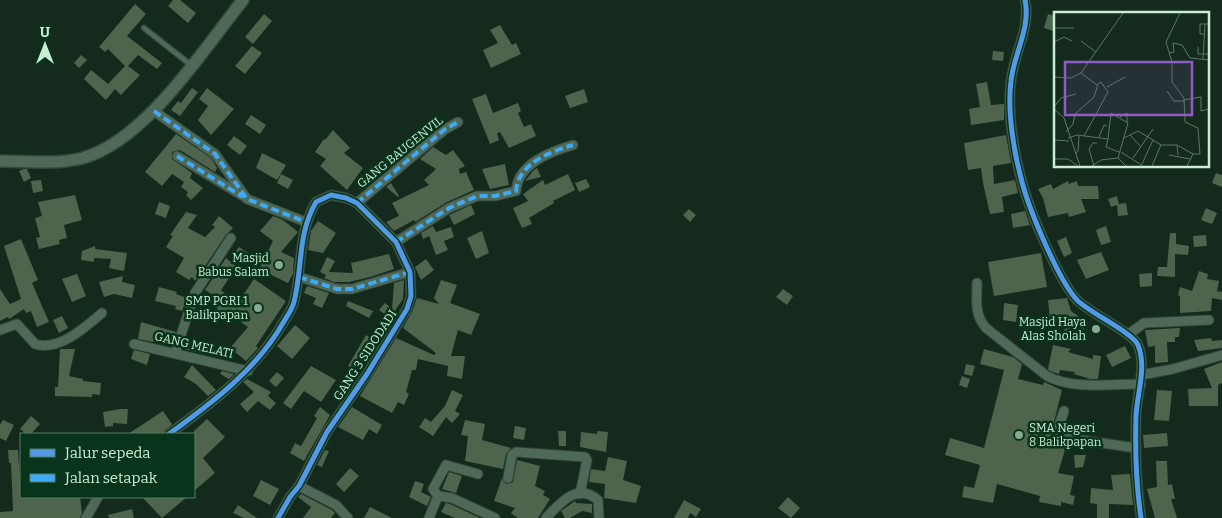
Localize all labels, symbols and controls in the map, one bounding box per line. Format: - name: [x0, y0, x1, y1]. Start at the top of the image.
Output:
- inset map: [1054, 12, 1210, 168]
- north arrow: [20, 20, 70, 70]
- text: U: [40, 24, 51, 41]
- street label: GANG BAUGENVIL: [354, 113, 446, 191]
- place label: Masjid Babus Salam: [198, 251, 270, 279]
- marker: Masjid Babus Salam: [273, 259, 285, 271]
- place label: SMP PGRI 1 Balikpapan: [185, 294, 248, 322]
- marker: SMP PGRI 1 Balikpapan: [252, 302, 264, 314]
- street label: GANG 3 SIDODADI: [331, 307, 399, 403]
- place label: Masjid Haya Alas Sholah: [1019, 315, 1087, 343]
- marker: Masjid Haya Alas Sholah: [1090, 323, 1102, 335]
- street label: GANG MELATI: [153, 329, 235, 361]
- place label: SMA Negeri 8 Balikpapan: [1029, 421, 1102, 449]
- marker: SMA Negeri 8 Balikpapan: [1013, 429, 1025, 441]
- legend: [20, 433, 195, 498]
- text: Jalur sepeda: [64, 444, 151, 462]
- text: Jalan setapak: [64, 469, 158, 487]

